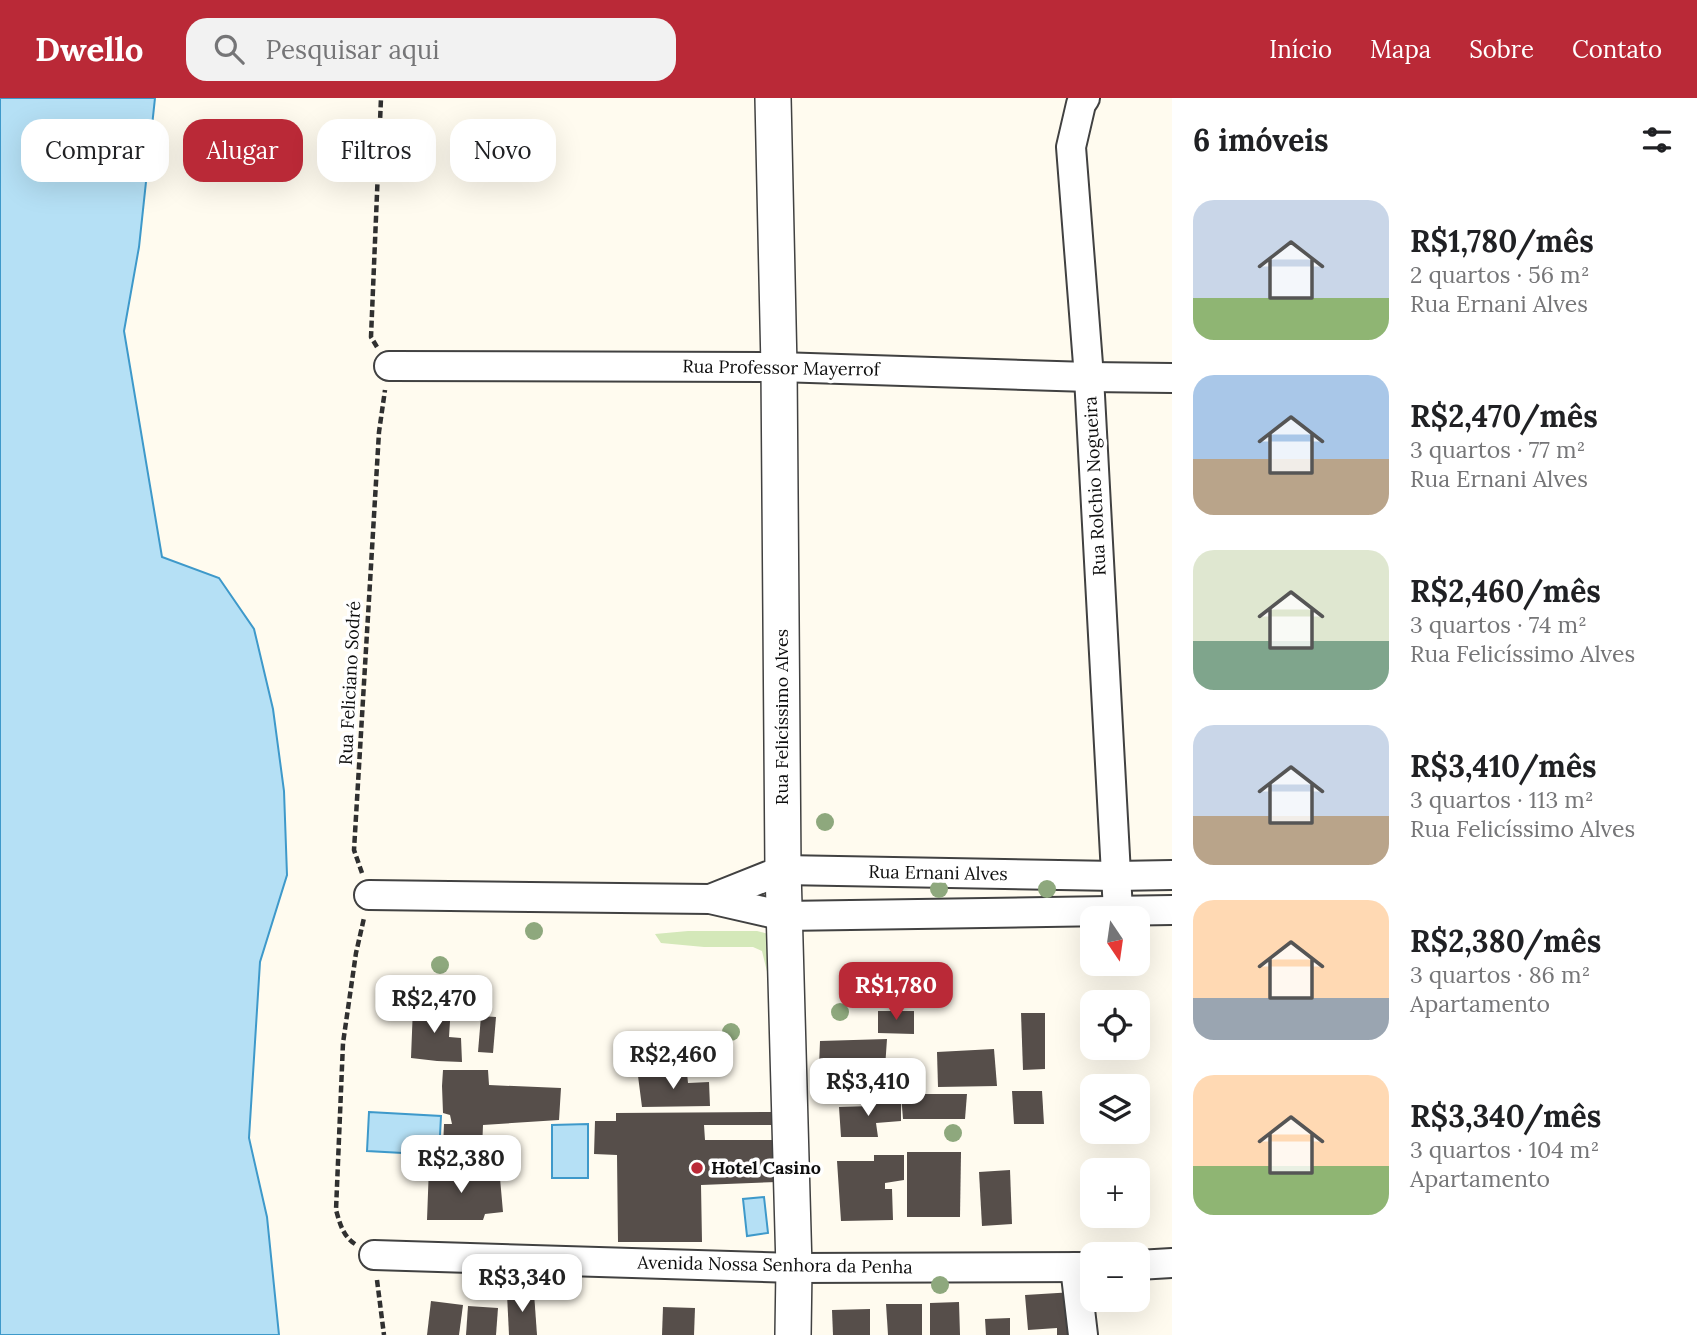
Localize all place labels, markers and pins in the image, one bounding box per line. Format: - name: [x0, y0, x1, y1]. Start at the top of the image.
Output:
- pin: R$1,780: [831, 962, 961, 1022]
- pin: R$2,470: [369, 976, 499, 1035]
- pin: R$2,460: [608, 1032, 738, 1091]
- pin: R$3,410: [803, 1058, 933, 1118]
- pin: R$2,380: [396, 1136, 526, 1195]
- place label: Hotel Casino: [711, 1156, 821, 1179]
- marker: Hotel Casino: [689, 1160, 705, 1176]
- pin: R$3,340: [457, 1254, 587, 1314]

